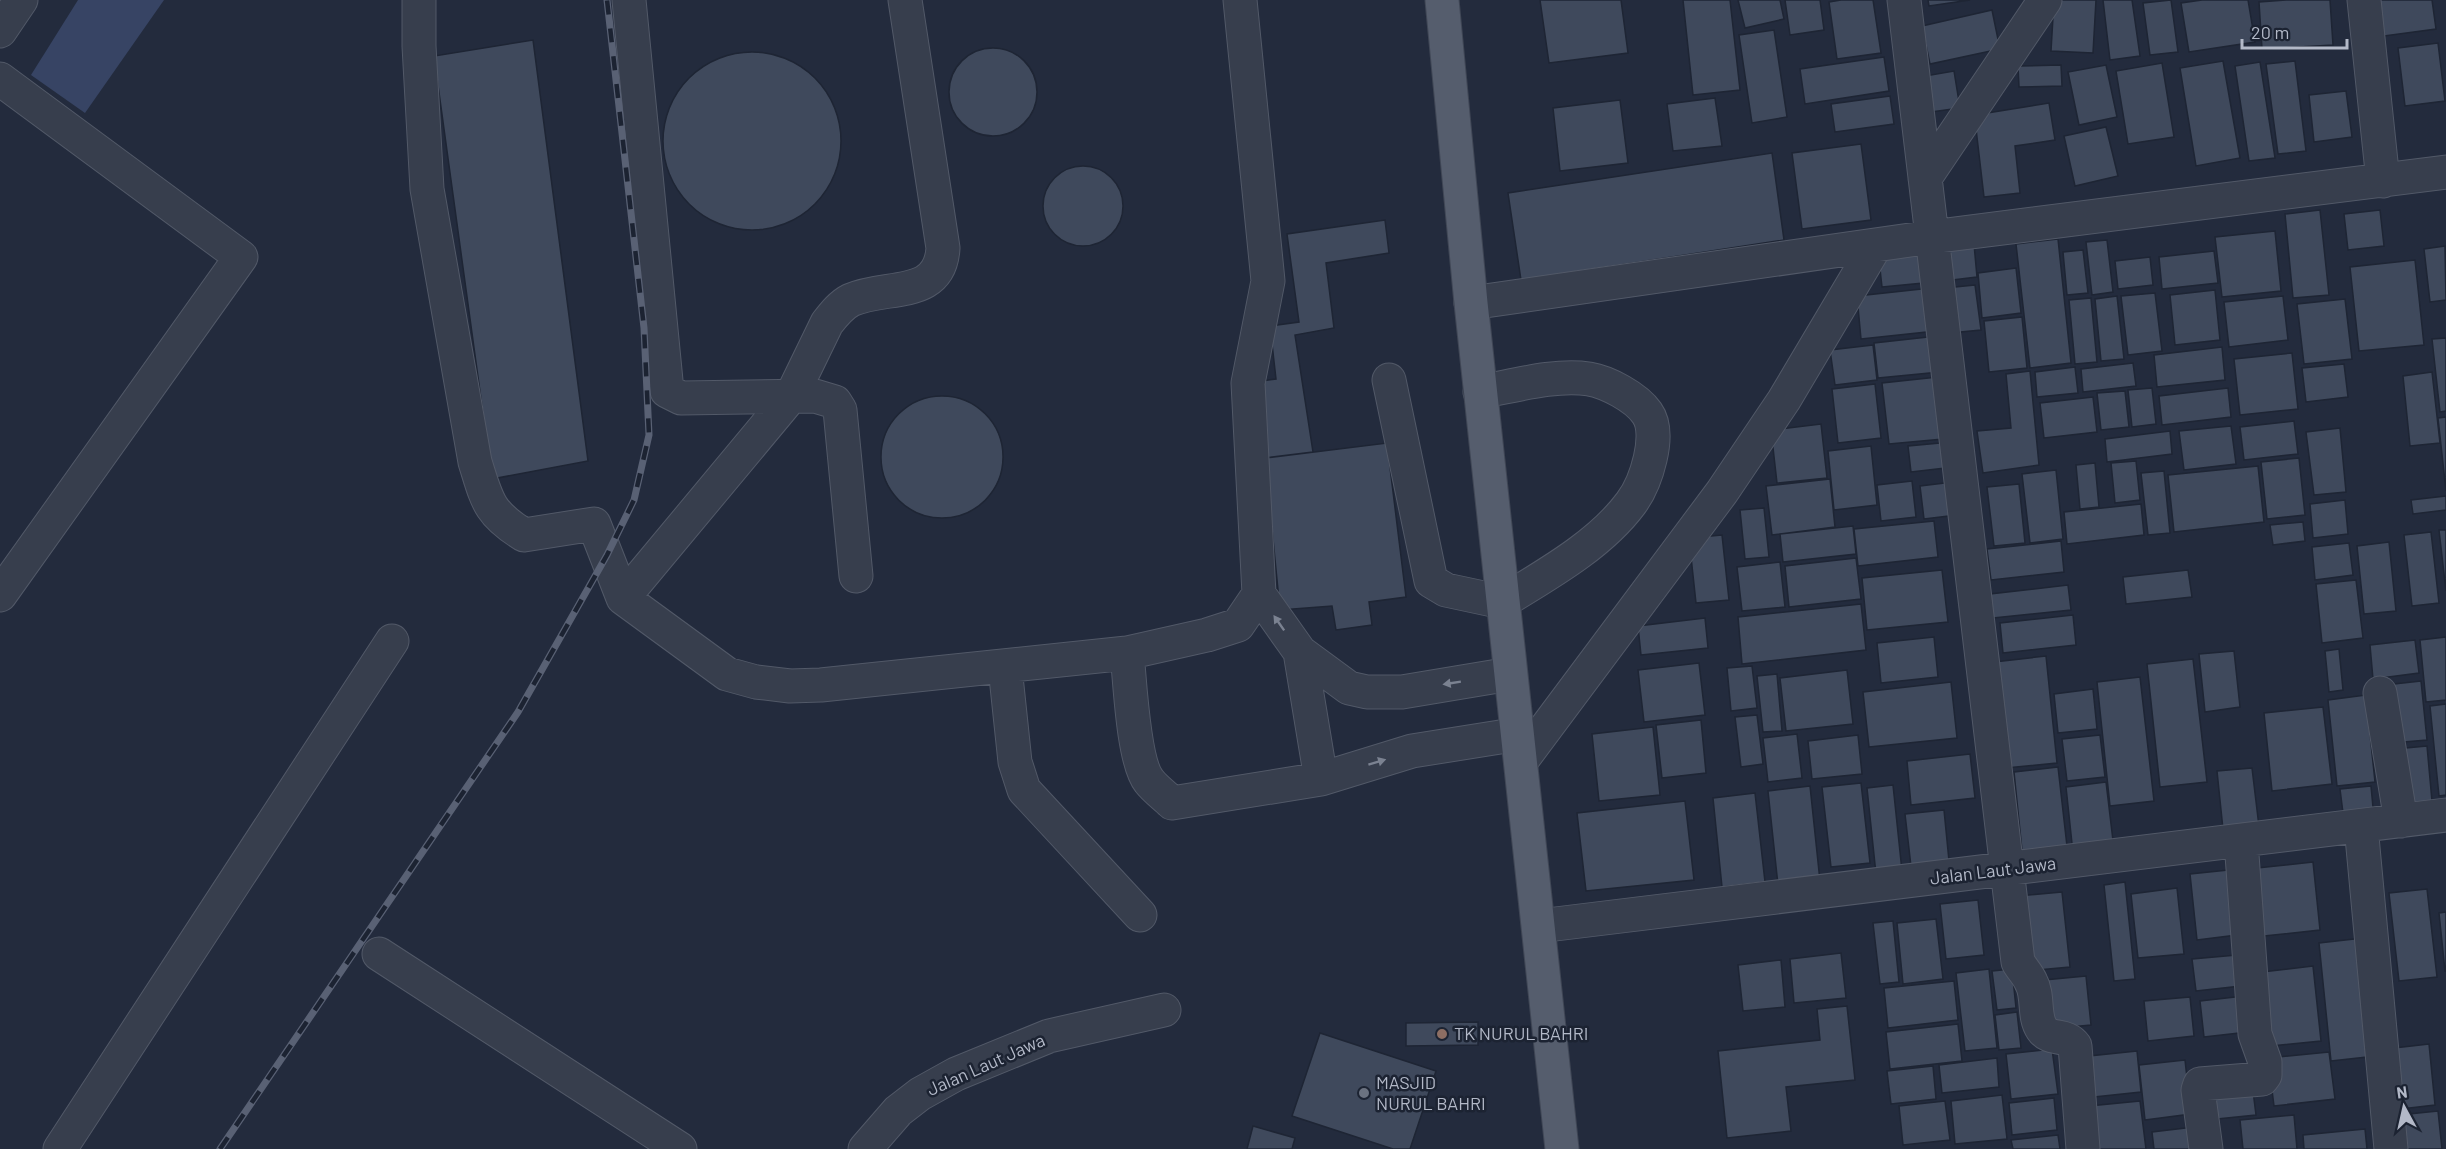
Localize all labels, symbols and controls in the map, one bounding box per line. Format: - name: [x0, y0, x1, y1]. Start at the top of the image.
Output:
- scale bar: [2242, 12, 2347, 50]
- text: 20 m: [2251, 21, 2289, 43]
- one-way arrow: [1273, 616, 1285, 632]
- one-way arrow: [1443, 679, 1462, 688]
- one-way arrow: [1368, 757, 1386, 766]
- street label: Jalan Laut Jawa: [1929, 851, 2057, 889]
- place label: TK NURUL BAHRI: [1454, 1022, 1588, 1044]
- marker: TK NURUL BAHRI: [1435, 1027, 1449, 1041]
- street label: Jalan Laut Jawa: [923, 1028, 1048, 1100]
- place label: MASJID NURUL BAHRI: [1376, 1071, 1486, 1114]
- north arrow: [2374, 1077, 2434, 1137]
- text: N: [2395, 1082, 2408, 1102]
- marker: MASJID NURUL BAHRI: [1357, 1086, 1371, 1100]

